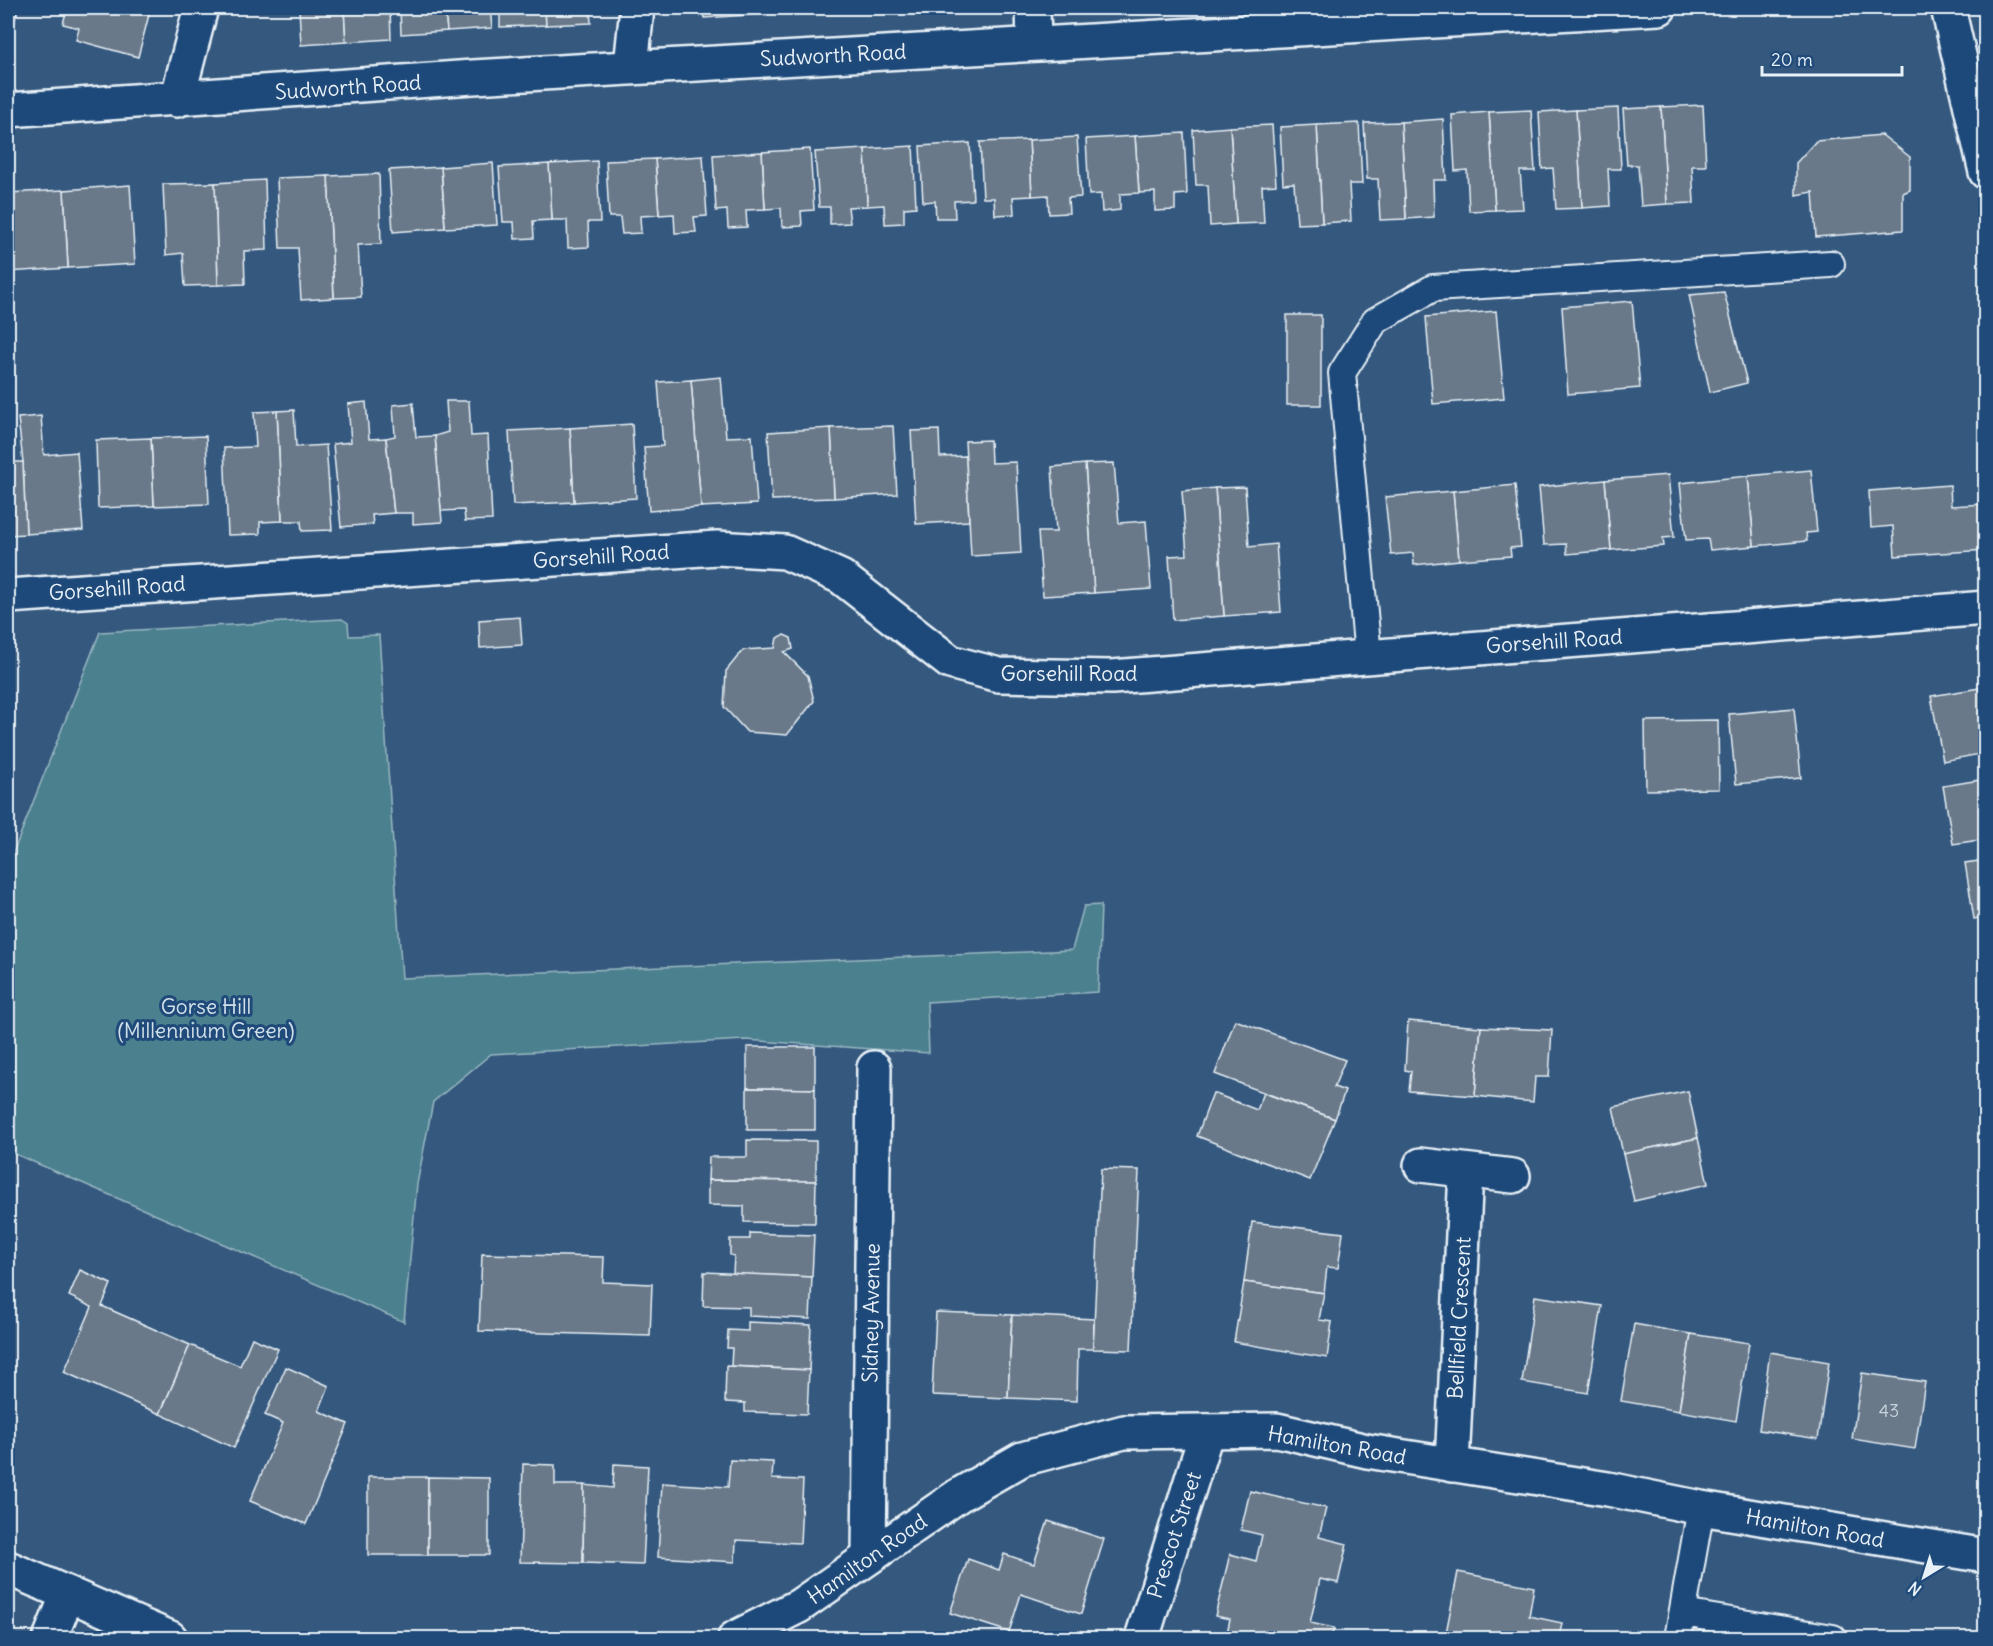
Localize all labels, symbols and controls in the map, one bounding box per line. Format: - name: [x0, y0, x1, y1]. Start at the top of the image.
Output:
- street label: Sudworth Road: [759, 38, 907, 72]
- scale bar: [1762, 39, 1902, 77]
- text: 20 m: [1771, 48, 1813, 71]
- street label: Sudworth Road: [274, 68, 422, 106]
- street label: Gorsehill Road: [532, 538, 670, 574]
- street label: Gorsehill Road: [48, 570, 186, 606]
- street label: Gorsehill Road: [1485, 623, 1623, 659]
- street label: Gorsehill Road: [1001, 660, 1137, 687]
- park label: Gorse Hill (Millennium Green): [117, 993, 295, 1044]
- street label: Bellfield Crescent: [1441, 1236, 1477, 1400]
- street label: Sidney Avenue: [856, 1243, 886, 1383]
- house number: 43: [1879, 1399, 1899, 1422]
- street label: Hamilton Road: [1266, 1420, 1408, 1470]
- street label: Prescot Street: [1141, 1468, 1207, 1602]
- street label: Hamilton Road: [1744, 1503, 1886, 1553]
- street label: Hamilton Road: [802, 1508, 932, 1610]
- north arrow: [1894, 1547, 1954, 1607]
- text: N: [1904, 1578, 1925, 1600]

